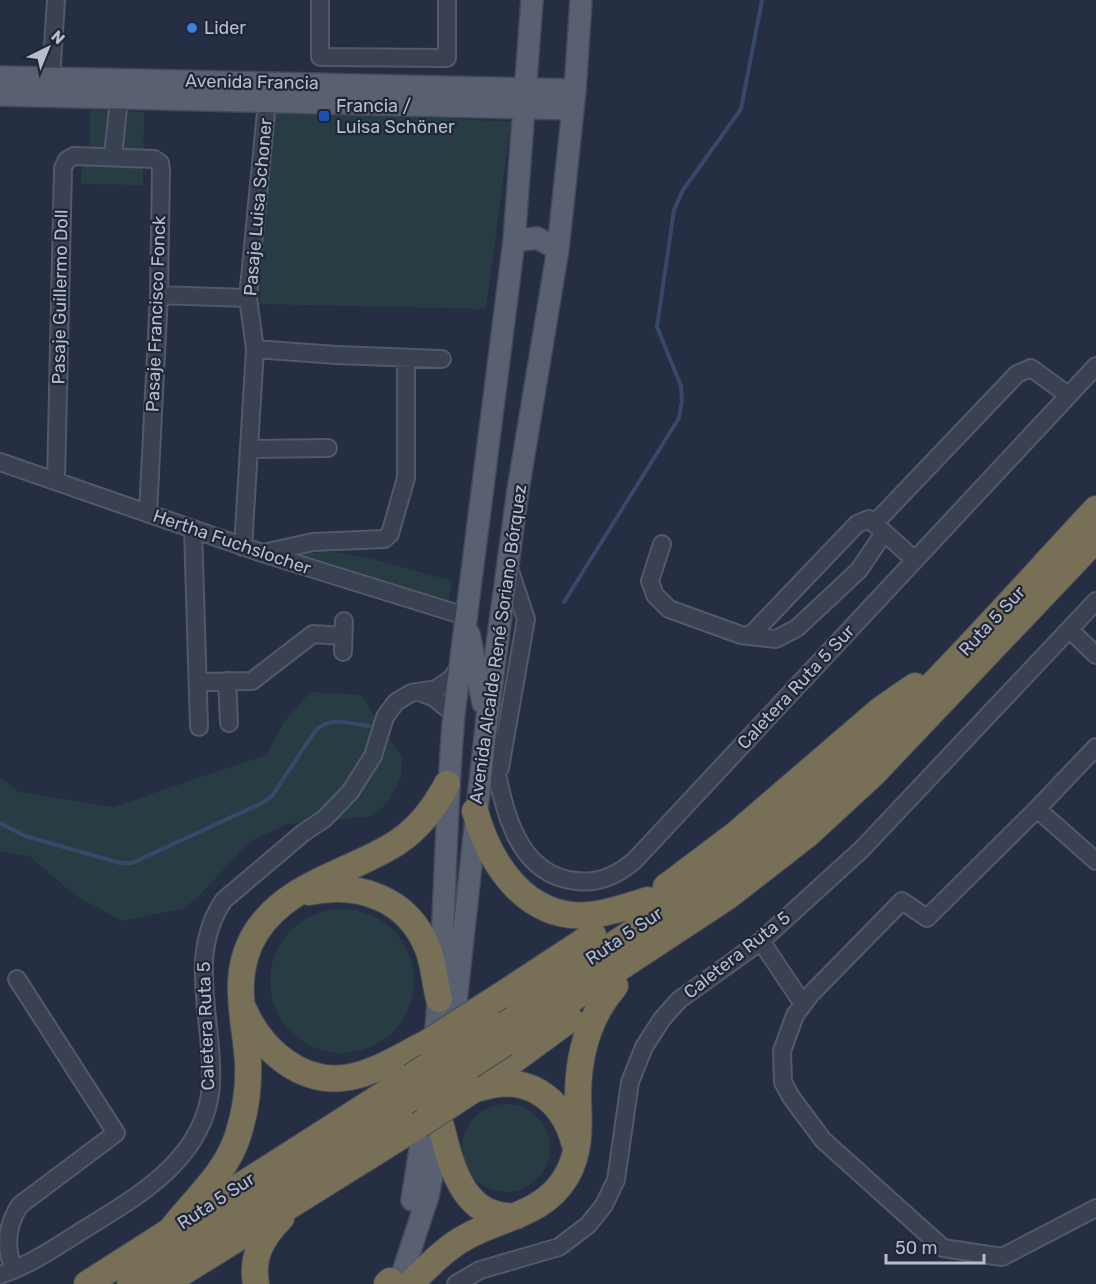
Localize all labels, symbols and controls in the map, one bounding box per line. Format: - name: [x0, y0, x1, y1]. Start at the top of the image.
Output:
- place label: Lider: [204, 17, 246, 39]
- north arrow: [18, 18, 78, 78]
- marker: Lider: [185, 21, 199, 35]
- text: N: [47, 27, 69, 48]
- street label: Avenida Francia: [185, 70, 319, 94]
- place label: Francia / Luisa Schöner: [336, 95, 455, 138]
- marker: Francia / Luisa Schöner: [317, 109, 331, 123]
- street label: Pasaje Luisa Schoner: [239, 117, 277, 297]
- street label: Pasaje Guillermo Doll: [47, 209, 73, 385]
- street label: Pasaje Francisco Fonck: [142, 215, 170, 413]
- street label: Avenida Alcalde René Soriano Bórquez: [465, 483, 531, 805]
- street label: Hertha Fuchslocher: [150, 505, 314, 579]
- street label: Ruta 5 Sur: [954, 581, 1030, 661]
- street label: Caletera Ruta 5 Sur: [733, 620, 860, 754]
- street label: Ruta 5 Sur: [581, 902, 667, 970]
- street label: Caletera Ruta 5: [679, 907, 795, 1003]
- street label: Caletera Ruta 5: [193, 961, 219, 1091]
- street label: Ruta 5 Sur: [173, 1168, 259, 1234]
- scale bar: [886, 1227, 984, 1265]
- text: 50 m: [895, 1237, 938, 1259]

